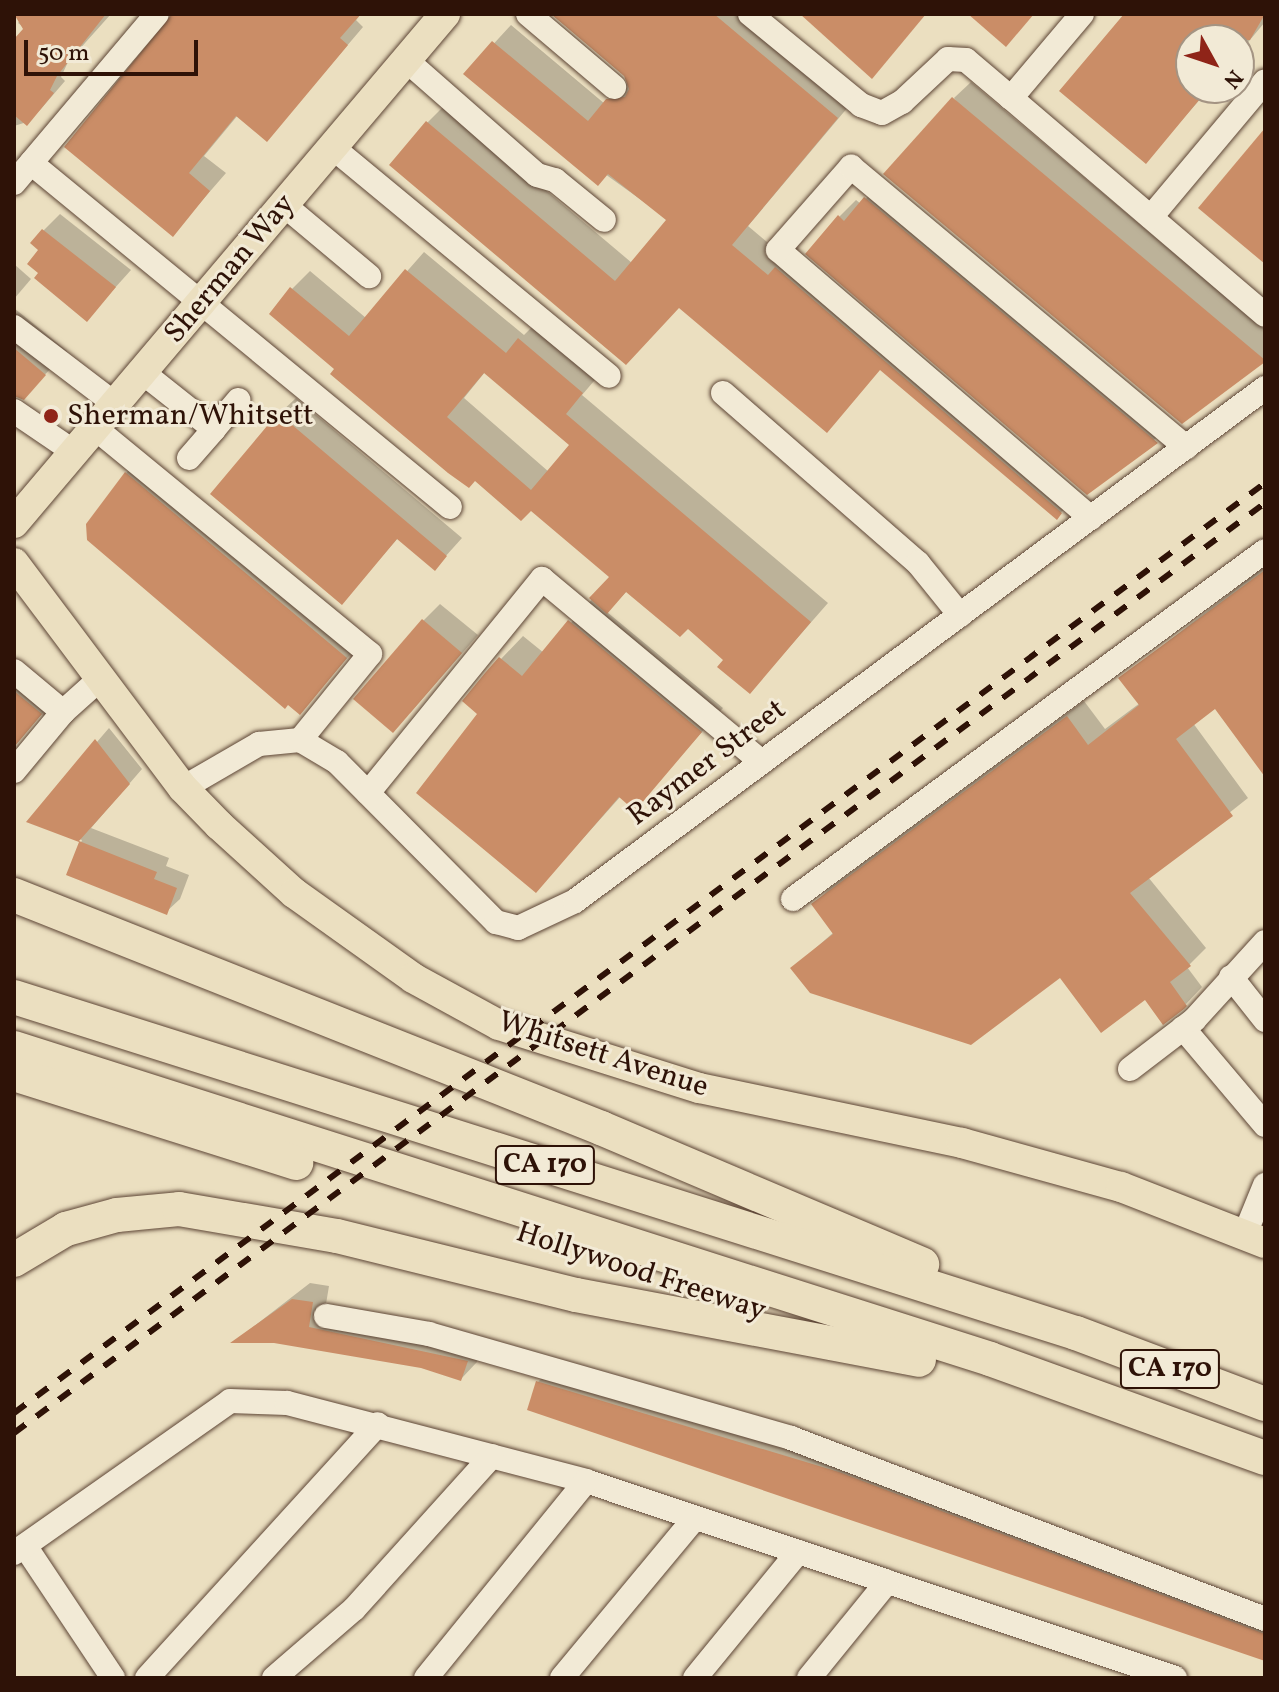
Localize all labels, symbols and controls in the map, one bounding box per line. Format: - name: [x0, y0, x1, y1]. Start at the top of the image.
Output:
- scale bar: [28, 24, 202, 74]
- north arrow: [1175, 24, 1255, 104]
- text: 50 m: [38, 37, 90, 71]
- text: N: [1215, 62, 1249, 95]
- street label: Sherman Way: [157, 187, 303, 351]
- place label: Sherman/Whitsett: [67, 398, 314, 434]
- marker: Sherman/Whitsett: [42, 407, 60, 425]
- street label: Raymer Street: [621, 692, 793, 834]
- street label: Whitsett Avenue: [493, 1004, 713, 1106]
- road number: CA 170: [493, 1141, 597, 1189]
- street label: Hollywood Freeway: [512, 1215, 770, 1329]
- road number: CA 170: [1118, 1345, 1222, 1393]

